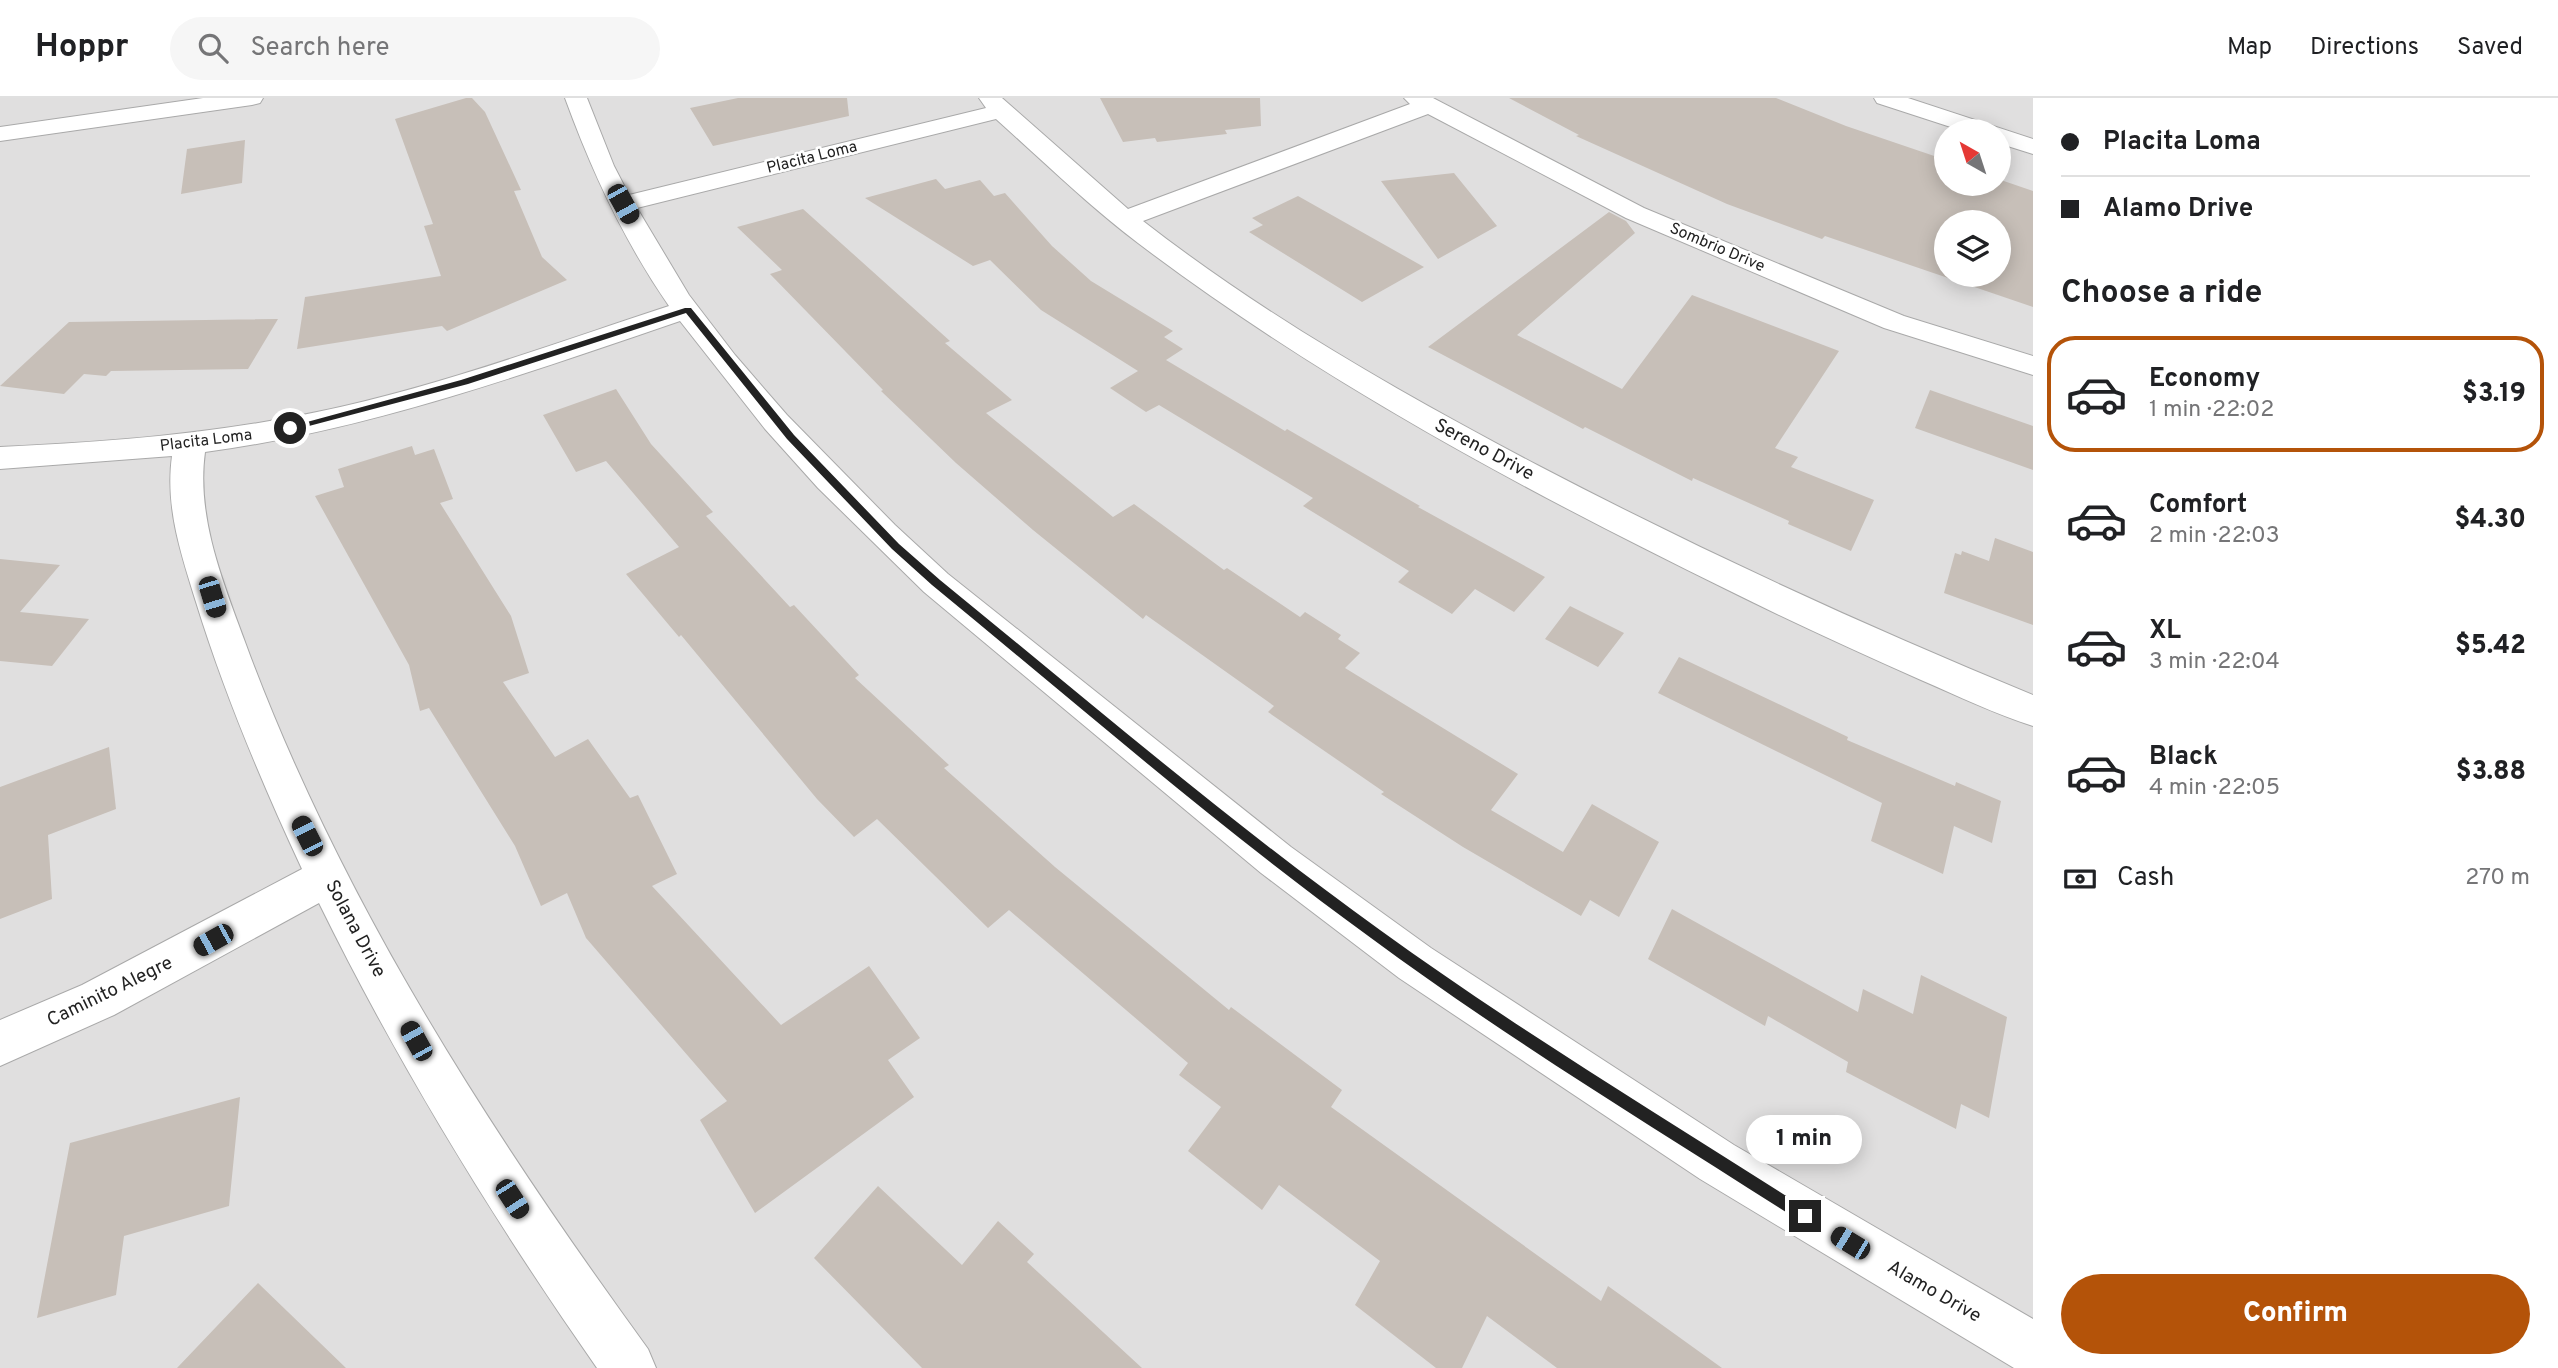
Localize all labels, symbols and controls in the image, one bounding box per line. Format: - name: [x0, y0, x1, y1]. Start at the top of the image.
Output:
- search box: [170, 17, 660, 80]
- text: Hoppr: [35, 27, 128, 69]
- icon: search: [194, 29, 232, 67]
- text: Search here: [250, 32, 389, 65]
- text: Map: [2227, 33, 2272, 63]
- text: Directions: [2310, 33, 2419, 63]
- text: Saved: [2457, 33, 2523, 63]
- north arrow: [1934, 119, 2011, 196]
- map controls: [1934, 119, 2011, 287]
- text: Placita Loma: [2103, 126, 2261, 159]
- street label: Placita Loma: [765, 137, 859, 179]
- car: [604, 181, 643, 227]
- text: Alamo Drive: [2103, 193, 2253, 226]
- button: layers: [1934, 210, 2011, 287]
- street label: Sombrio Drive: [1666, 219, 1768, 277]
- text: Choose a ride: [2061, 274, 2262, 314]
- icon: car: [2065, 363, 2128, 426]
- text: Economy: [2149, 363, 2260, 396]
- text: $3.19: [2462, 378, 2526, 411]
- text: 1 min · 22:02: [2149, 396, 2274, 425]
- route start: [274, 412, 306, 444]
- street label: Sereno Drive: [1430, 414, 1538, 486]
- street label: Placita Loma: [159, 425, 253, 457]
- icon: car: [2065, 489, 2128, 552]
- text: Comfort: [2149, 489, 2247, 522]
- text: $4.30: [2454, 504, 2526, 537]
- text: 2 min · 22:03: [2149, 522, 2280, 551]
- car: [196, 574, 229, 620]
- icon: car: [2065, 615, 2128, 678]
- text: XL: [2149, 615, 2181, 648]
- text: $5.42: [2455, 630, 2526, 663]
- text: 3 min · 22:04: [2149, 648, 2280, 677]
- icon: car: [2065, 741, 2128, 804]
- text: Black: [2149, 741, 2218, 774]
- text: $3.88: [2456, 756, 2526, 789]
- text: 4 min · 22:05: [2149, 774, 2280, 803]
- car: [289, 813, 326, 859]
- icon: cash: [2061, 860, 2099, 898]
- text: Cash: [2117, 862, 2174, 895]
- text: 270 m: [2465, 864, 2530, 893]
- street label: Solana Drive: [319, 876, 391, 982]
- car: [190, 921, 237, 959]
- street label: Caminito Alegre: [43, 951, 177, 1033]
- car: [397, 1018, 436, 1064]
- callout: 1 min: [1747, 1114, 1863, 1164]
- text: 1 min: [1776, 1125, 1832, 1154]
- car: [492, 1176, 533, 1222]
- route end: [1789, 1200, 1821, 1232]
- car: [1827, 1223, 1874, 1263]
- street label: Alamo Drive: [1883, 1255, 1985, 1329]
- button: Confirm: [2061, 1274, 2530, 1354]

